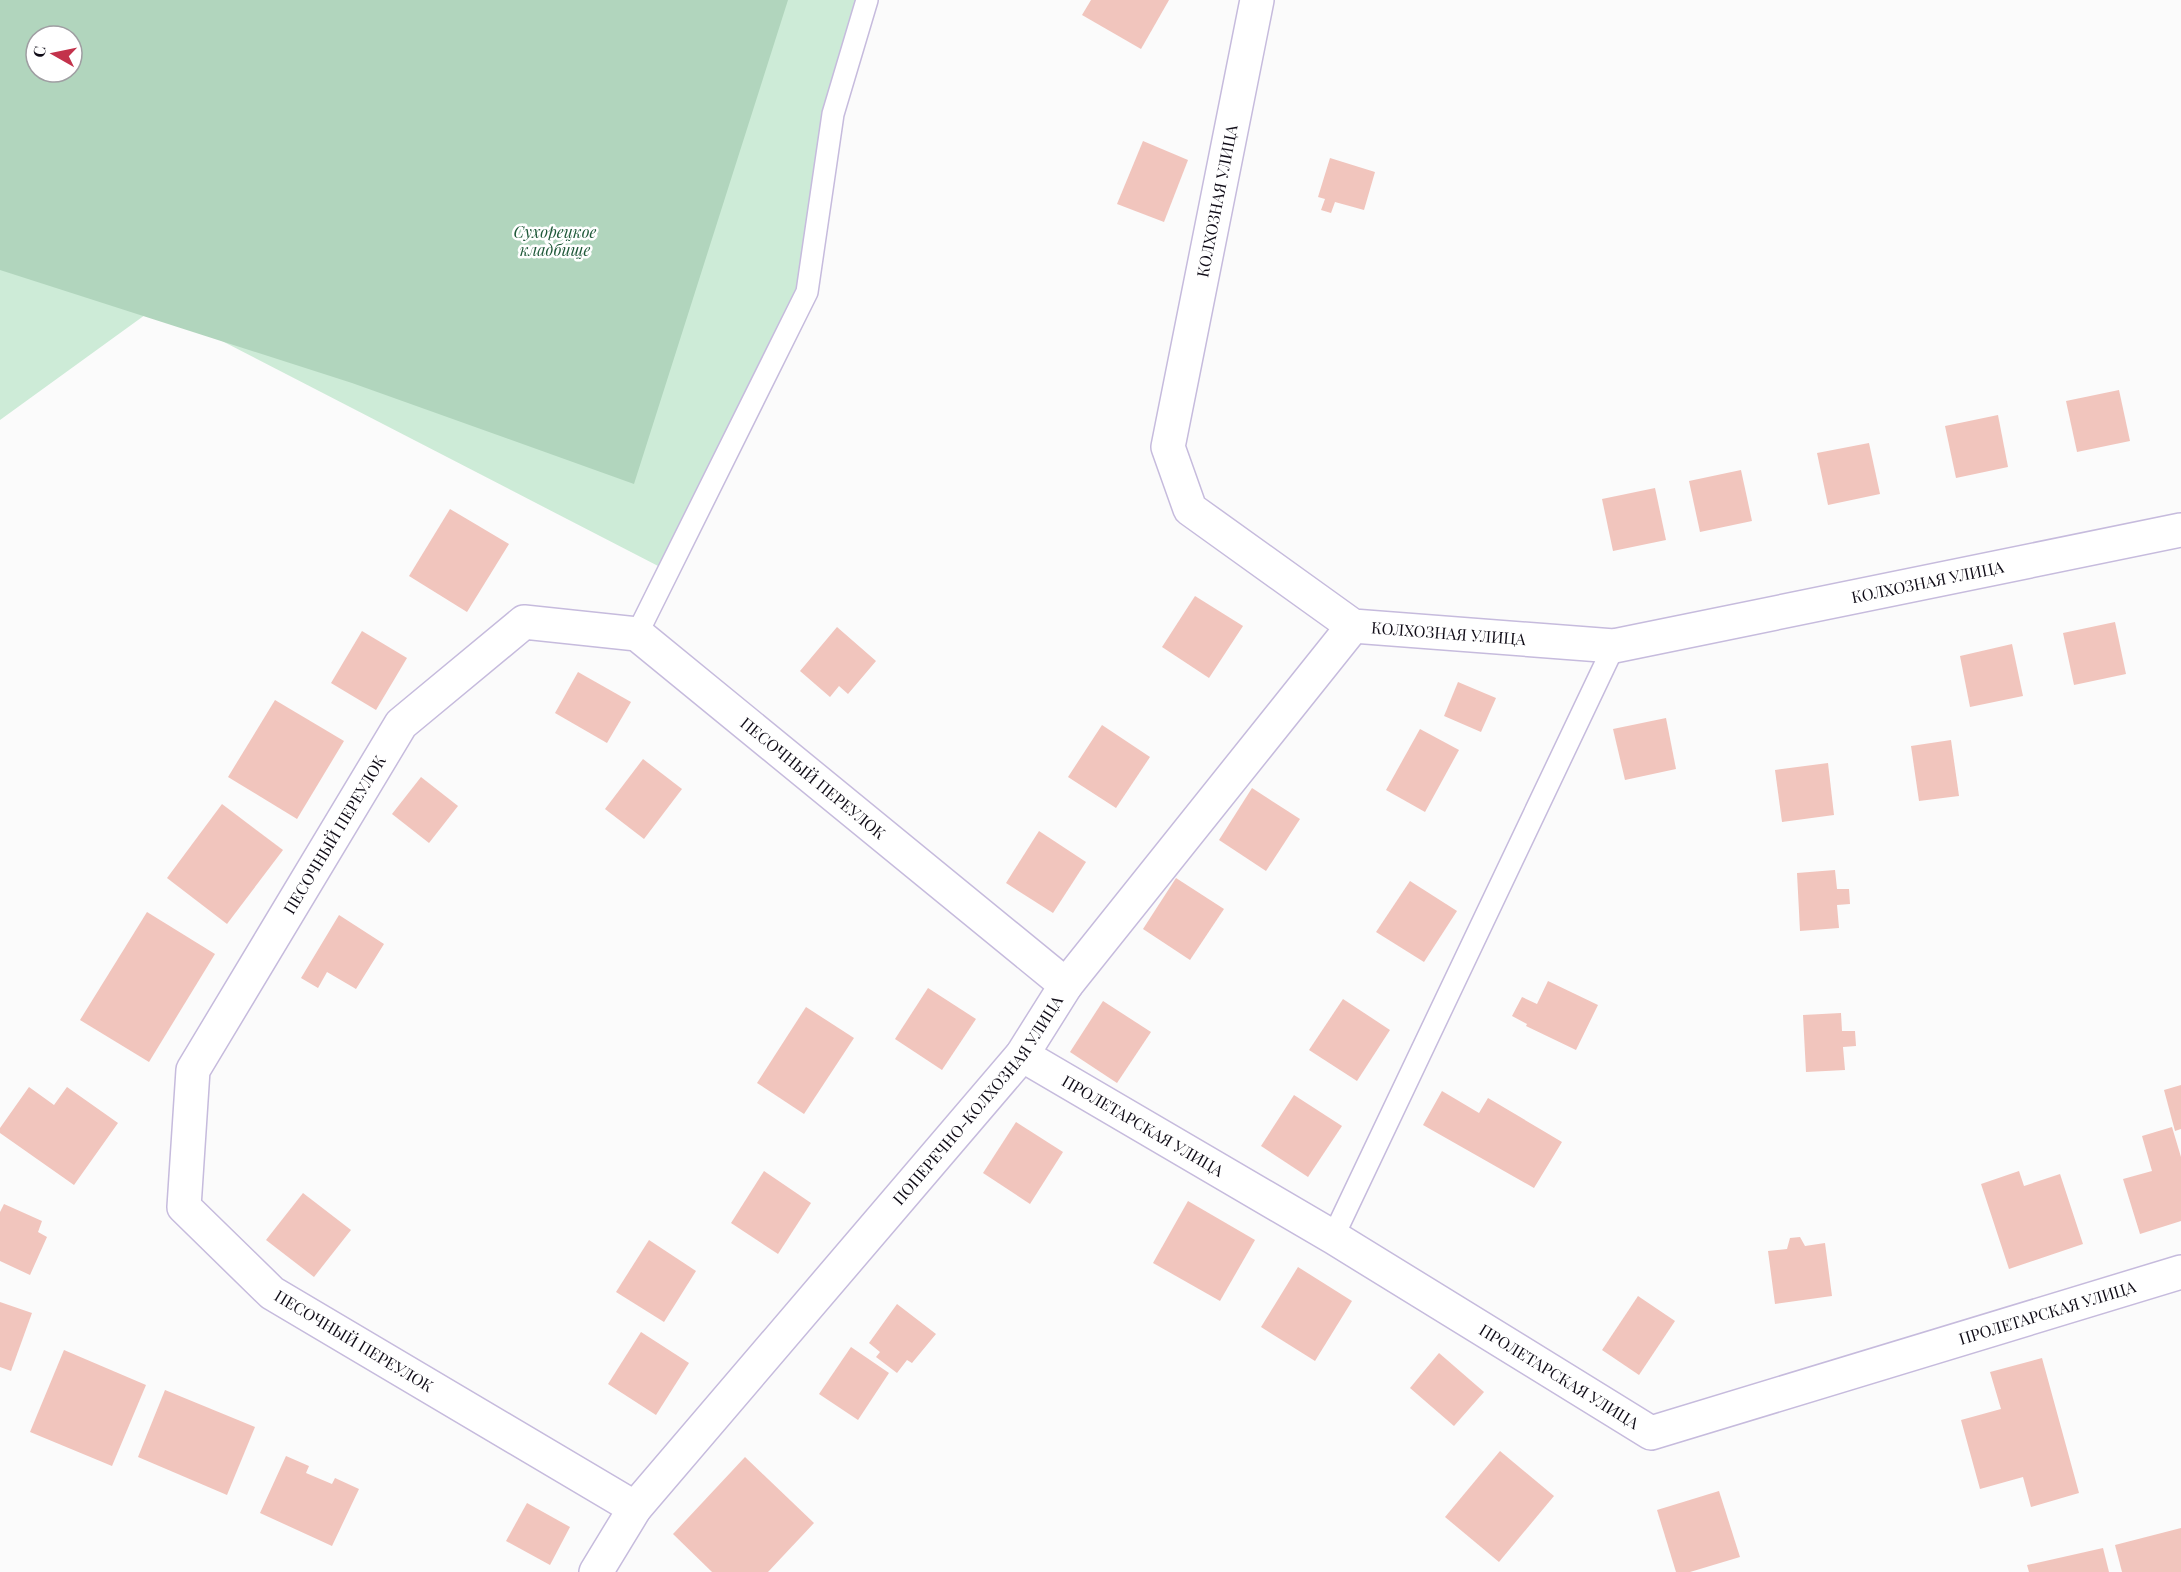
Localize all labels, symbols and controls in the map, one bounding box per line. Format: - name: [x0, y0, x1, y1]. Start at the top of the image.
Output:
- north arrow: [24, 24, 84, 84]
- text: С: [27, 44, 50, 59]
- street label: КОЛХОЗНАЯ УЛИЦА: [1191, 122, 1242, 279]
- park label: Сухорецкое кладбище: [514, 221, 597, 260]
- street label: КОЛХОЗНАЯ УЛИЦА: [1849, 555, 2006, 607]
- street label: КОЛХОЗНАЯ УЛИЦА: [1370, 616, 1528, 649]
- street label: ПЕСОЧНЫЙ ПЕРЕУЛОК: [736, 712, 891, 844]
- street label: ПЕСОЧНЫЙ ПЕРЕУЛОК: [278, 751, 390, 918]
- street label: ПОПЕРЕЧНО-КОЛХОЗНАЯ УЛИЦА: [888, 990, 1067, 1209]
- street label: ПРОЛЕТАРСКАЯ УЛИЦА: [1058, 1070, 1229, 1181]
- street label: ПРОЛЕТАРСКАЯ УЛИЦА: [1956, 1275, 2139, 1349]
- street label: ПЕСОЧНЫЙ ПЕРЕУЛОК: [271, 1285, 438, 1396]
- street label: ПРОЛЕТАРСКАЯ УЛИЦА: [1476, 1319, 1644, 1434]

